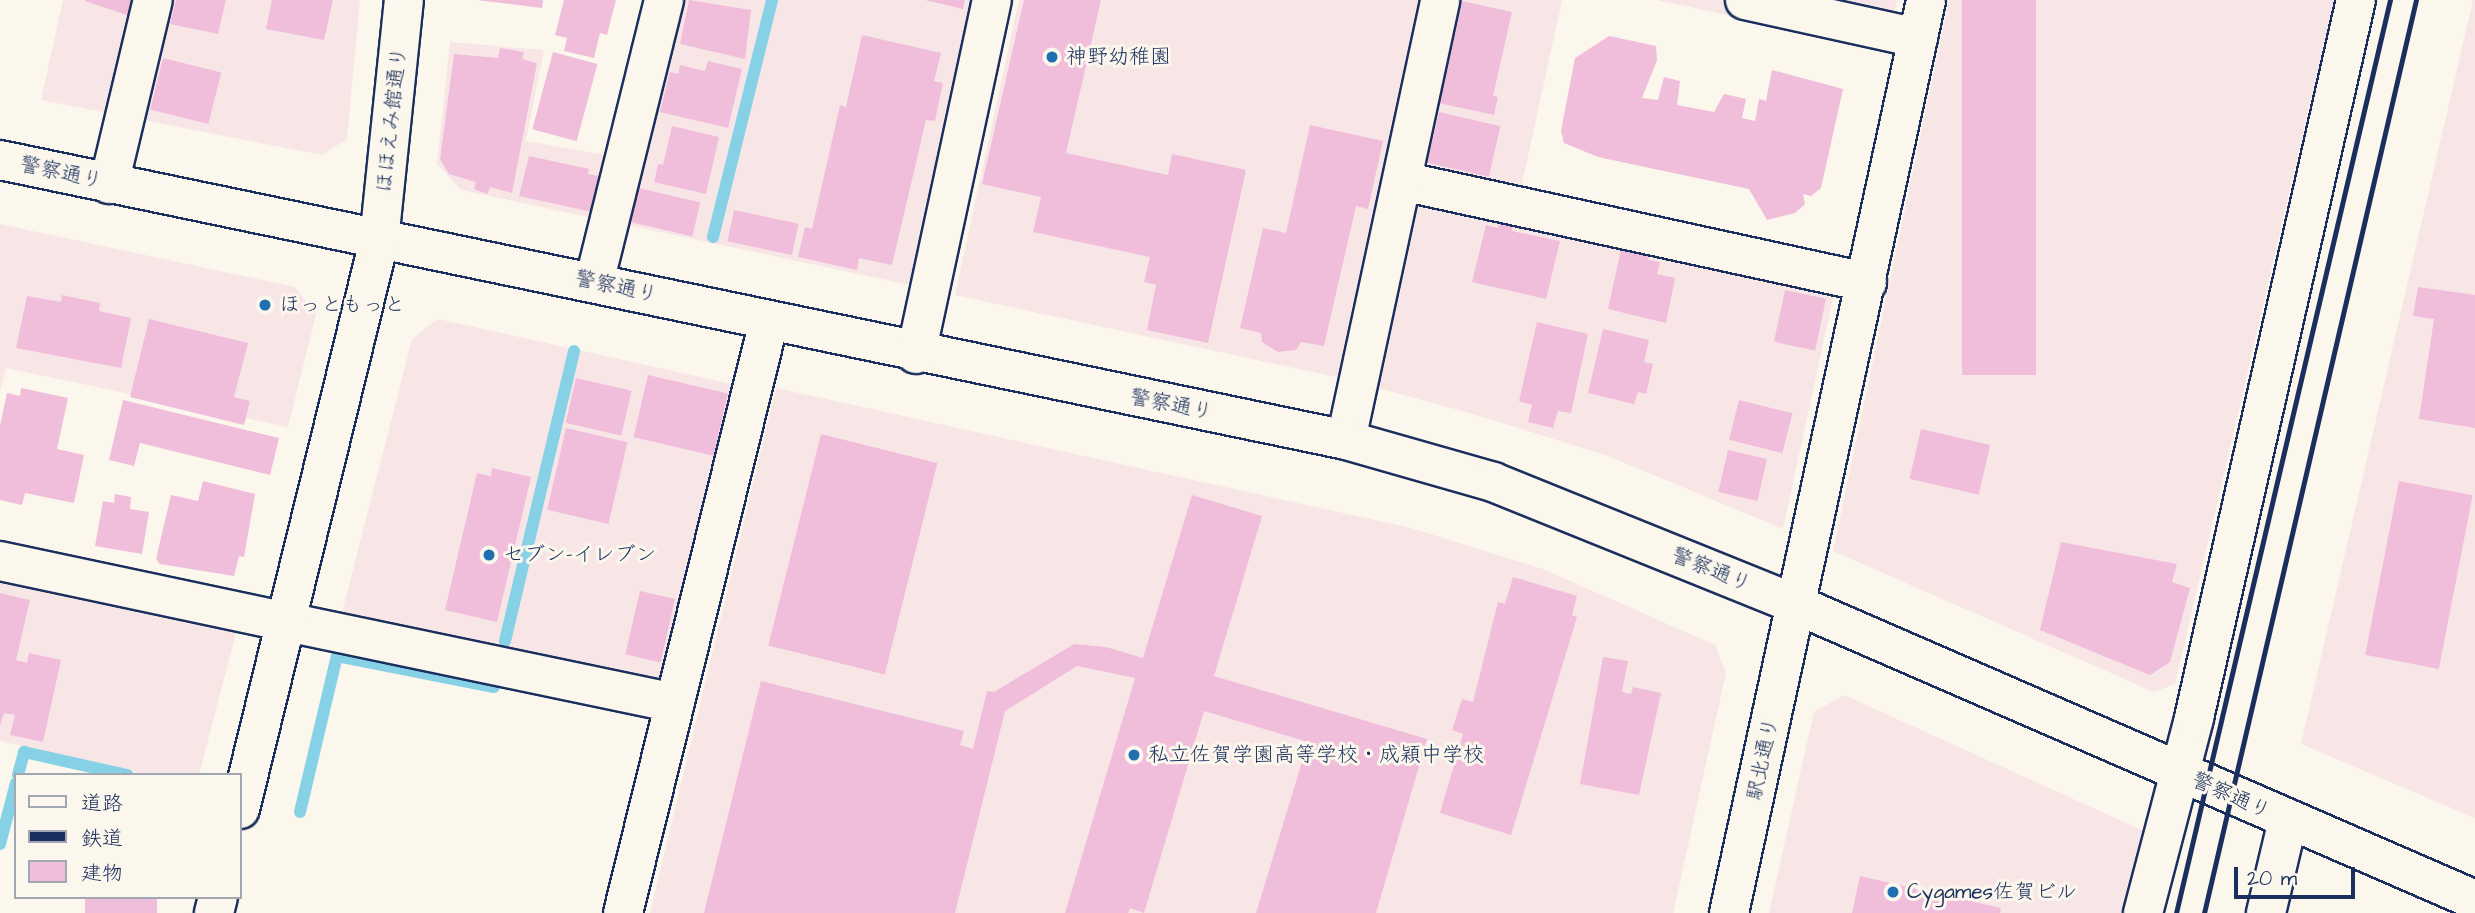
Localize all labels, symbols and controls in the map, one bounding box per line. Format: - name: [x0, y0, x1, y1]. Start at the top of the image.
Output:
- place label: 神野幼稚園: [1066, 44, 1171, 70]
- street label: ほほえみ館通り: [372, 46, 412, 194]
- marker: 神野幼稚園: [1044, 49, 1060, 65]
- street label: 警察通り: [17, 152, 105, 194]
- street label: 警察通り: [572, 266, 660, 308]
- place label: ほっともっと: [279, 292, 405, 318]
- marker: ほっともっと: [257, 297, 273, 313]
- street label: 警察通り: [1127, 385, 1215, 425]
- place label: セブン-イレブン: [503, 542, 657, 568]
- street label: 警察通り: [1667, 543, 1755, 597]
- marker: セブン-イレブン: [481, 547, 497, 563]
- street label: 駅北通り: [1742, 715, 1784, 803]
- place label: 私立佐賀学園高等学校・成穎中学校: [1148, 742, 1484, 768]
- marker: 私立佐賀学園高等学校・成穎中学校: [1126, 747, 1142, 763]
- street label: 警察通り: [2188, 767, 2274, 825]
- legend: [14, 773, 242, 899]
- text: 道路: [81, 789, 123, 818]
- text: 鉄道: [81, 824, 123, 853]
- scale bar: [2237, 853, 2358, 897]
- text: 建物: [81, 859, 123, 888]
- text: 20 m: [2247, 864, 2297, 893]
- place label: Cygames佐賀ビル: [1907, 879, 2077, 905]
- marker: Cygames佐賀ビル: [1885, 884, 1901, 900]

